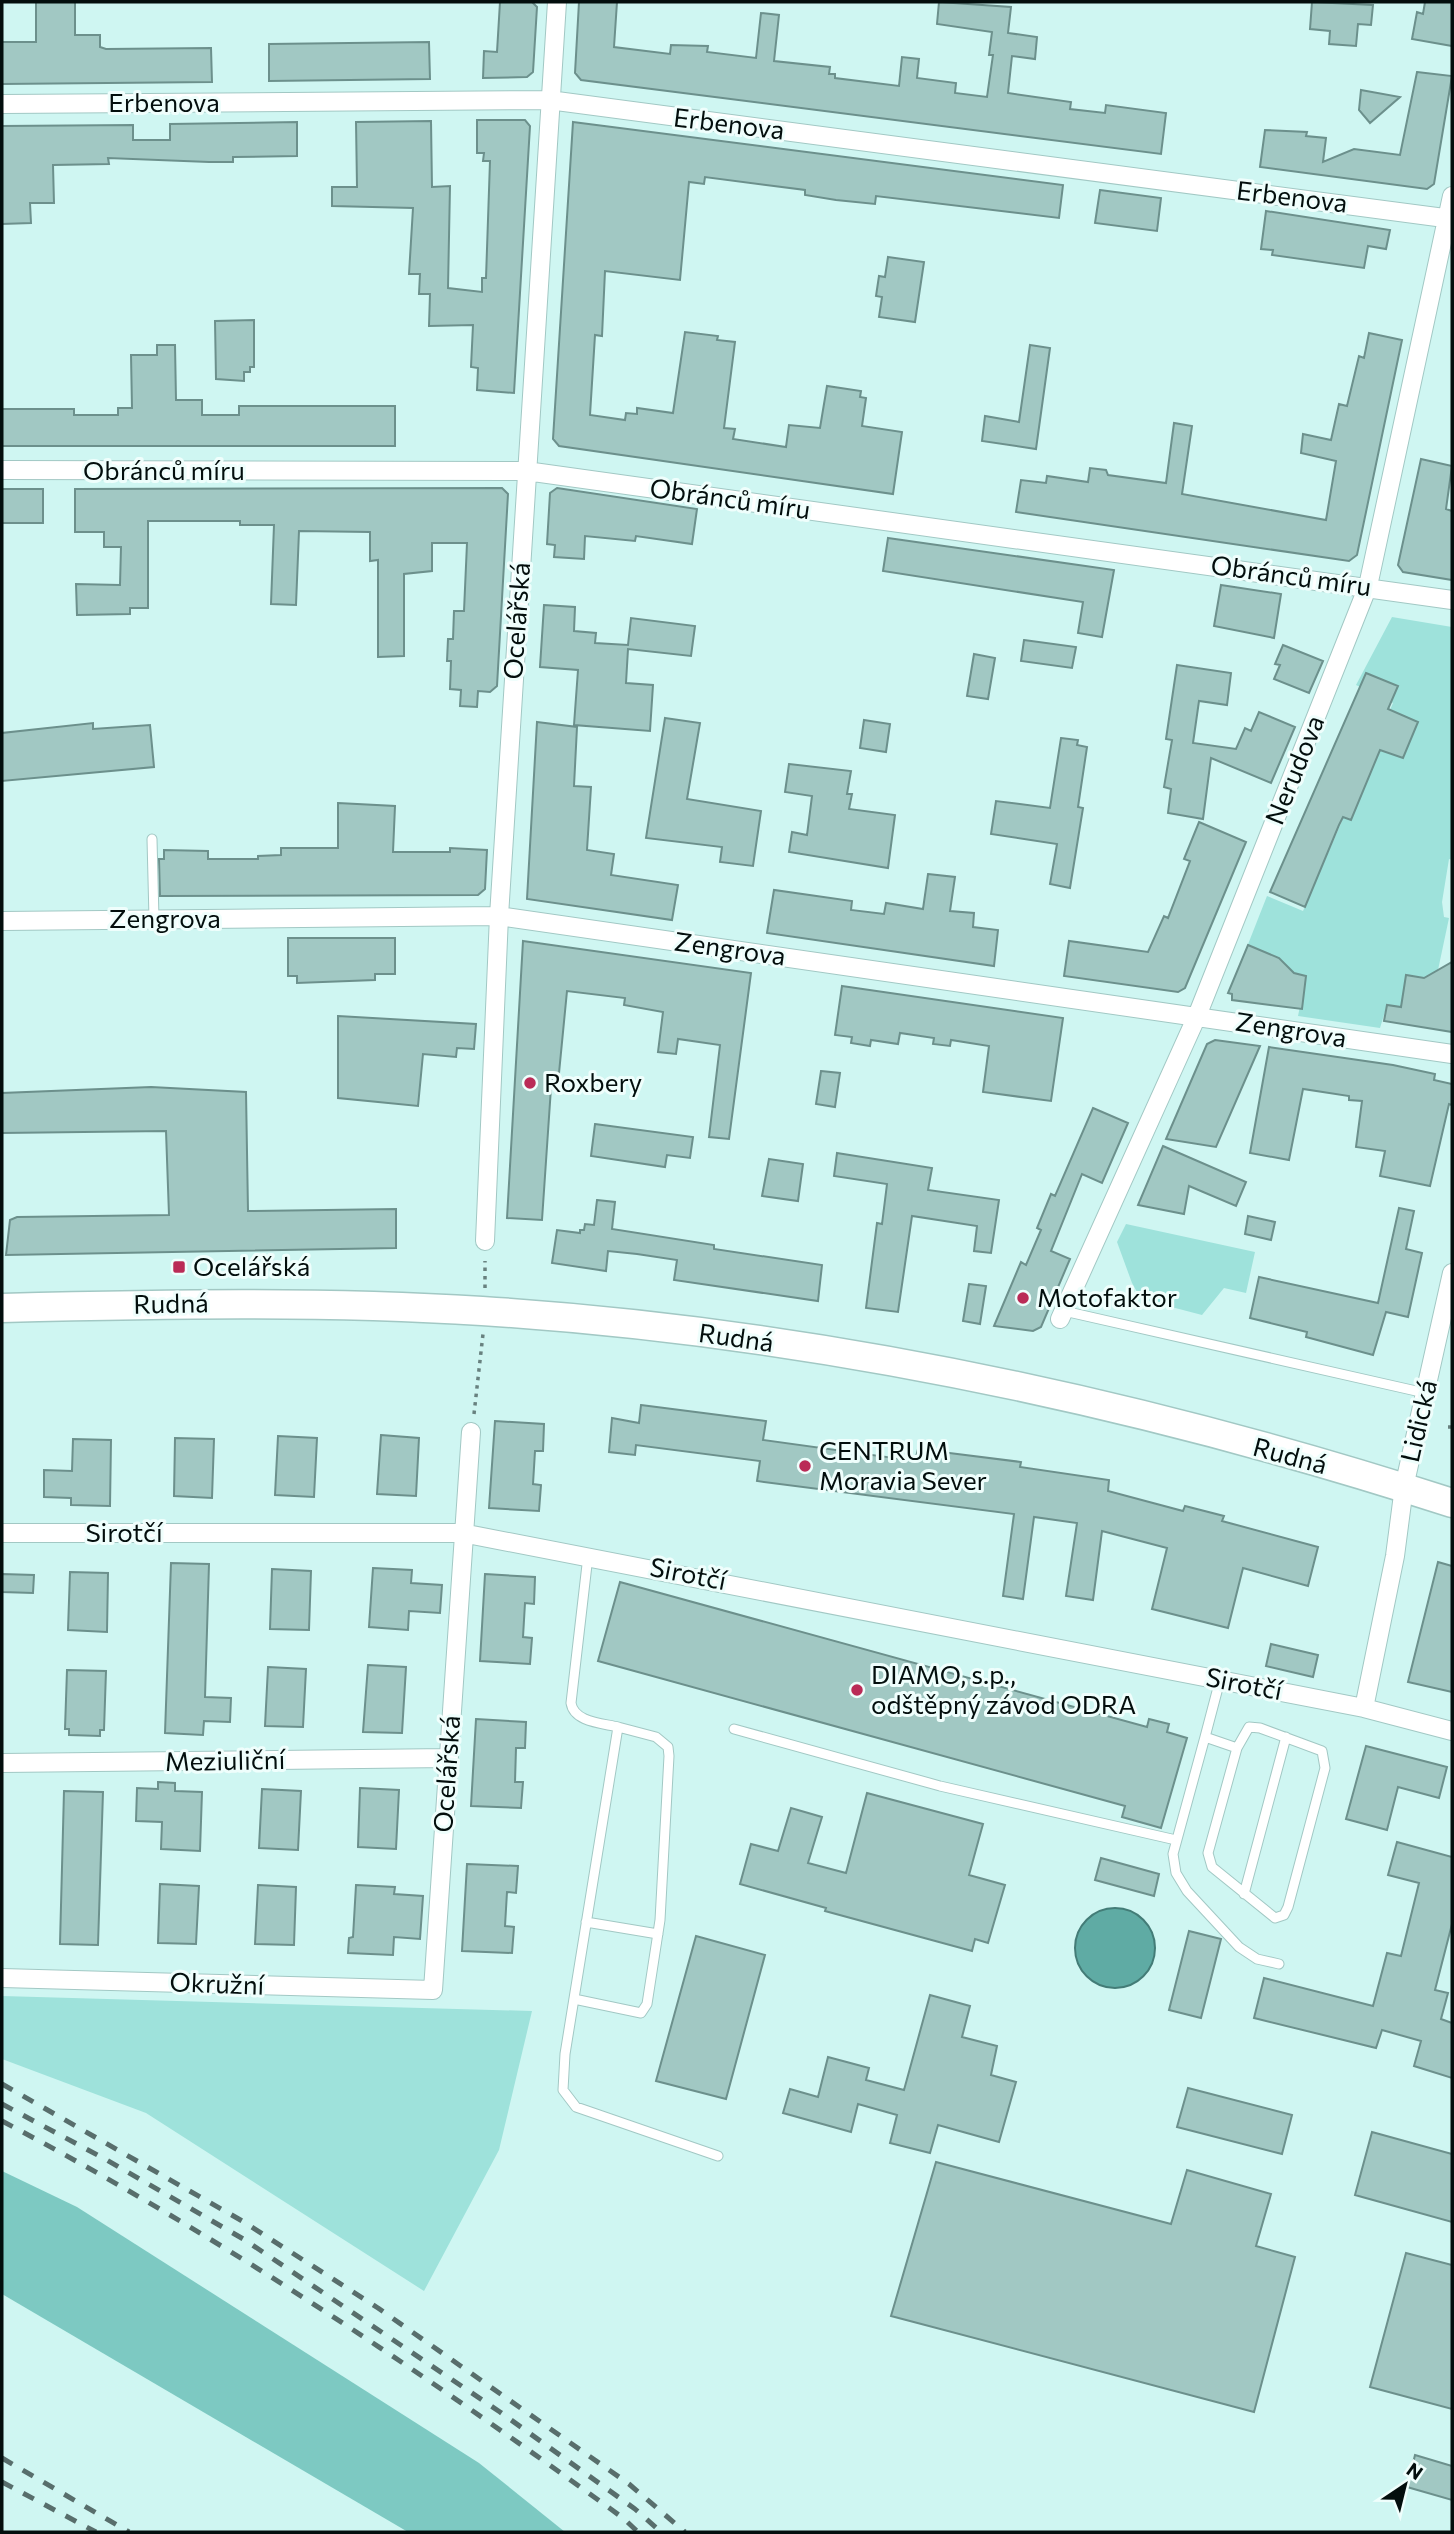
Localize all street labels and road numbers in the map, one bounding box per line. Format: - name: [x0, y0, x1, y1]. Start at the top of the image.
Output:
- street label: Erbenova: [108, 86, 220, 117]
- street label: Erbenova: [672, 100, 786, 145]
- street label: Erbenova: [1235, 173, 1349, 218]
- street label: Obránců míru: [83, 454, 245, 485]
- street label: Obránců míru: [648, 471, 812, 524]
- street label: Obránců míru: [1209, 548, 1373, 601]
- street label: Ocelářská: [496, 561, 535, 680]
- street label: Nerudova: [1258, 710, 1330, 829]
- street label: Zengrova: [109, 902, 221, 933]
- street label: Zengrova: [673, 924, 788, 971]
- street label: Zengrova: [1234, 1004, 1349, 1053]
- street label: Rudná: [133, 1286, 209, 1319]
- street label: Rudná: [697, 1316, 776, 1357]
- street label: Lidická: [1393, 1376, 1442, 1465]
- street label: Rudná: [1250, 1430, 1331, 1479]
- street label: Sirotčí: [85, 1516, 164, 1547]
- street label: Sirotčí: [647, 1550, 730, 1595]
- street label: Sirotčí: [1203, 1660, 1286, 1705]
- street label: Ocelářská: [426, 1714, 465, 1833]
- street label: Meziuliční: [165, 1743, 287, 1776]
- street label: Okružní: [169, 1965, 266, 2000]

